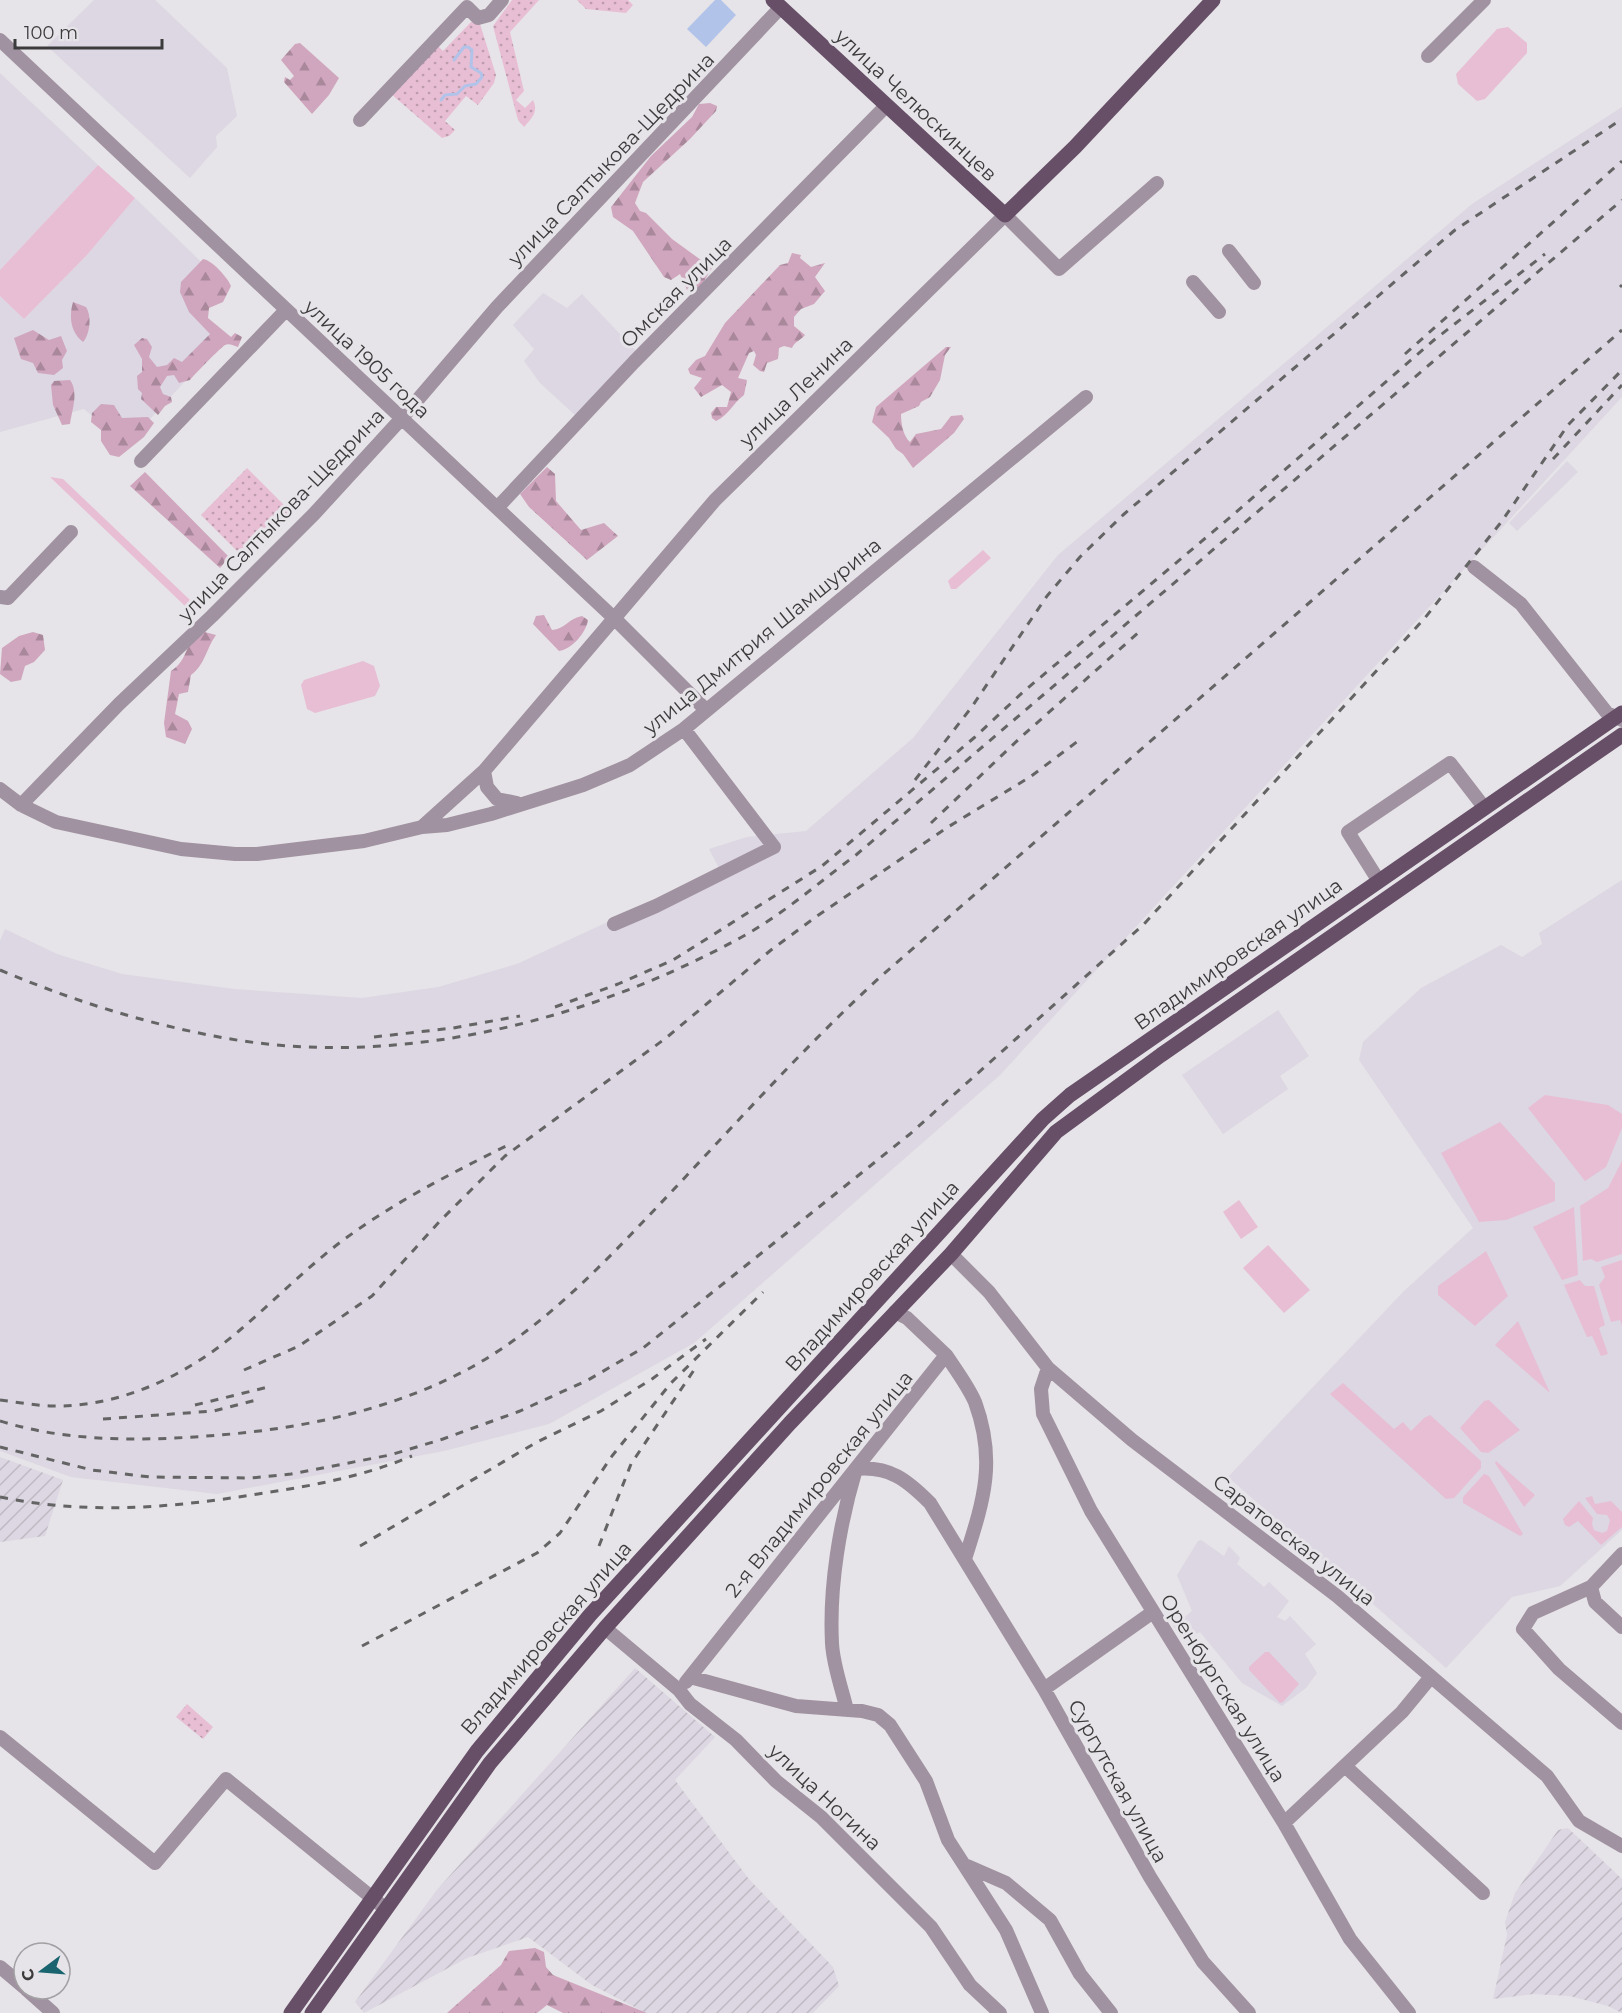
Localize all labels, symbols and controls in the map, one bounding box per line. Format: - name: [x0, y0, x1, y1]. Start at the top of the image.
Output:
- scale bar: [15, 12, 162, 50]
- text: 100 m: [24, 22, 78, 44]
- street label: улица Челюскинцев: [829, 23, 1002, 186]
- street label: улица Салтыкова-Щедрина: [502, 48, 719, 271]
- street label: Омская улица: [616, 232, 736, 352]
- street label: улица 1905 года: [298, 294, 435, 423]
- street label: улица Ленина: [734, 332, 858, 453]
- street label: улица Салтыкова-Щедрина: [172, 404, 389, 627]
- street label: улица Дмитрия Шамшурина: [637, 533, 886, 740]
- street label: Владимировская улица: [1129, 873, 1347, 1035]
- street label: Владимировская улица: [780, 1176, 964, 1376]
- street label: 2-я Владимировская улица: [720, 1366, 918, 1602]
- street label: Саратовская улица: [1208, 1469, 1380, 1611]
- street label: Владимировская улица: [455, 1536, 637, 1740]
- street label: Оренбургская улица: [1155, 1589, 1291, 1787]
- street label: Сургутская улица: [1063, 1695, 1173, 1867]
- street label: улица Ногина: [763, 1738, 886, 1855]
- north arrow: [12, 1941, 72, 2001]
- text: С: [17, 1966, 39, 1983]

